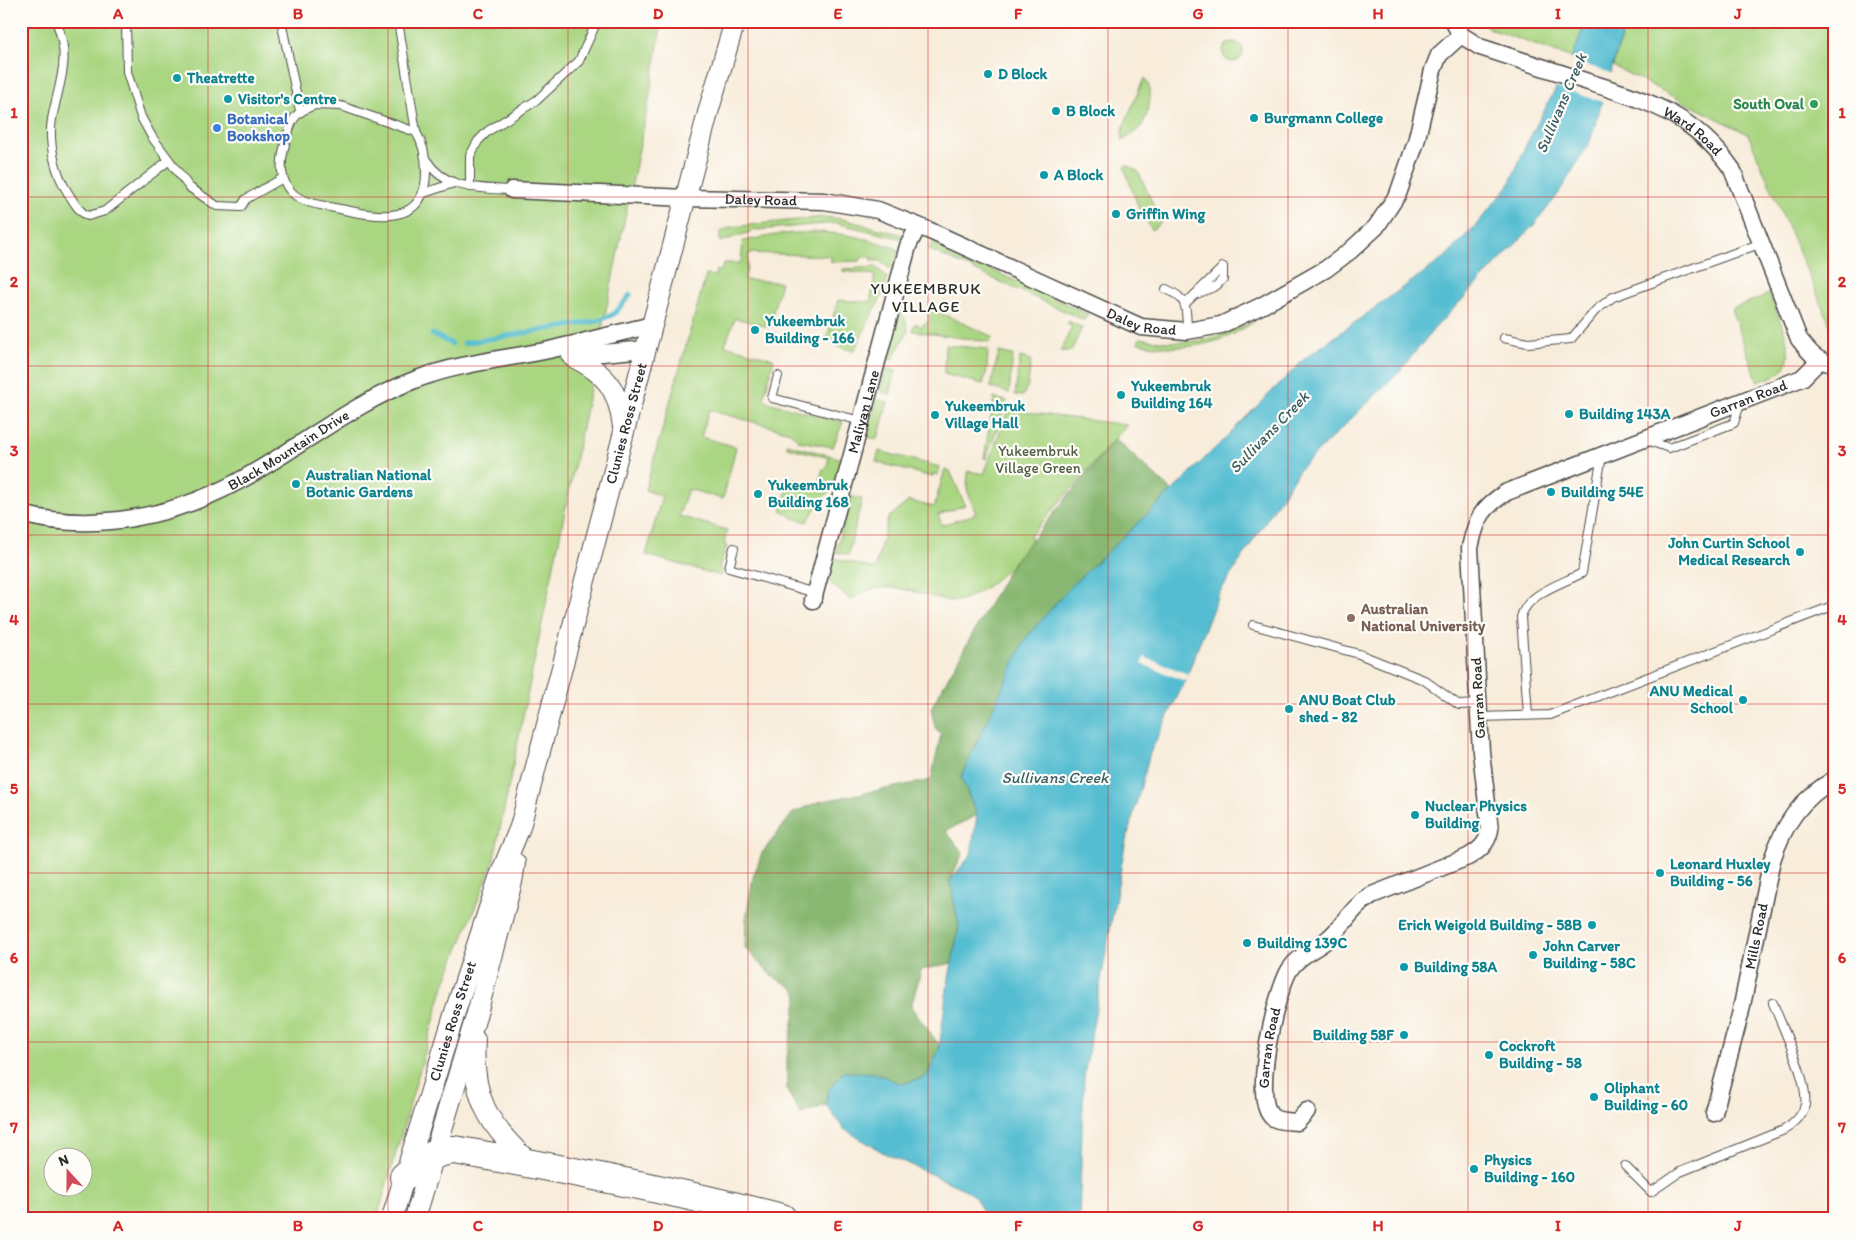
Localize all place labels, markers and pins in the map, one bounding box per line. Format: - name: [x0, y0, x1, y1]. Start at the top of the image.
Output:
- place label: D Block: [998, 65, 1048, 83]
- marker: D Block: [982, 68, 994, 80]
- place label: Theatrette: [186, 69, 255, 87]
- marker: Theatrette: [171, 72, 183, 84]
- place label: Visitor's Centre: [238, 90, 337, 108]
- marker: Visitor's Centre: [222, 93, 234, 105]
- place label: South Oval: [1733, 95, 1805, 113]
- marker: South Oval: [1808, 98, 1820, 110]
- place label: B Block: [1066, 102, 1115, 120]
- marker: B Block: [1050, 105, 1062, 117]
- place label: Burgmann College: [1264, 109, 1383, 128]
- place label: Botanical Bookshop: [227, 110, 290, 146]
- marker: Burgmann College: [1248, 112, 1260, 124]
- marker: Botanical Bookshop: [211, 122, 223, 134]
- place label: A Block: [1053, 166, 1103, 184]
- marker: A Block: [1038, 169, 1050, 181]
- place label: Griffin Wing: [1126, 205, 1205, 224]
- marker: Griffin Wing: [1110, 208, 1122, 220]
- place label: Yukeembruk Building - 166: [764, 312, 855, 348]
- marker: Yukeembruk Building - 166: [749, 324, 761, 336]
- place label: Yukeembruk Building 164: [1130, 377, 1212, 413]
- marker: Yukeembruk Building 164: [1115, 389, 1127, 401]
- place label: Yukeembruk Village Hall: [944, 397, 1026, 433]
- place label: Building 143A: [1579, 405, 1671, 424]
- marker: Building 143A: [1563, 408, 1575, 420]
- marker: Yukeembruk Village Hall: [929, 409, 941, 421]
- place label: Australian National Botanic Gardens: [305, 466, 432, 501]
- place label: Yukeembruk Building 168: [767, 476, 849, 512]
- marker: Australian National Botanic Gardens: [290, 478, 302, 490]
- place label: Building 54E: [1561, 483, 1644, 502]
- marker: Building 54E: [1545, 486, 1557, 498]
- marker: Yukeembruk Building 168: [752, 488, 764, 500]
- place label: John Curtin School Medical Research: [1667, 534, 1791, 569]
- marker: John Curtin School Medical Research: [1794, 546, 1806, 558]
- place label: Australian National University: [1360, 600, 1486, 636]
- marker: Australian National University: [1345, 612, 1357, 624]
- place label: ANU Medical School: [1649, 682, 1734, 717]
- place label: ANU Boat Club shed - 82: [1298, 691, 1396, 726]
- marker: ANU Medical School: [1737, 694, 1749, 706]
- marker: ANU Boat Club shed - 82: [1283, 703, 1295, 715]
- place label: Nuclear Physics Building: [1425, 797, 1527, 833]
- marker: Nuclear Physics Building: [1409, 809, 1421, 821]
- place label: Leonard Huxley Building - 56: [1670, 855, 1771, 891]
- marker: Leonard Huxley Building - 56: [1654, 867, 1666, 879]
- place label: Erich Weigold Building - 58B: [1398, 916, 1582, 935]
- marker: Erich Weigold Building - 58B: [1586, 919, 1598, 931]
- place label: Building 139C: [1257, 934, 1347, 953]
- marker: Building 139C: [1241, 937, 1253, 949]
- place label: John Carver Building - 58C: [1542, 937, 1636, 973]
- marker: John Carver Building - 58C: [1527, 949, 1539, 961]
- place label: Building 58A: [1414, 958, 1498, 977]
- marker: Building 58A: [1398, 961, 1410, 973]
- place label: Building 58F: [1313, 1026, 1394, 1045]
- marker: Building 58F: [1398, 1029, 1410, 1041]
- place label: Cockroft Building - 58: [1499, 1037, 1583, 1073]
- marker: Cockroft Building - 58: [1483, 1049, 1495, 1061]
- place label: Oliphant Building - 60: [1604, 1079, 1688, 1115]
- marker: Oliphant Building - 60: [1588, 1091, 1600, 1103]
- place label: Physics Building - 160: [1484, 1151, 1575, 1187]
- marker: Physics Building - 160: [1468, 1163, 1480, 1175]

